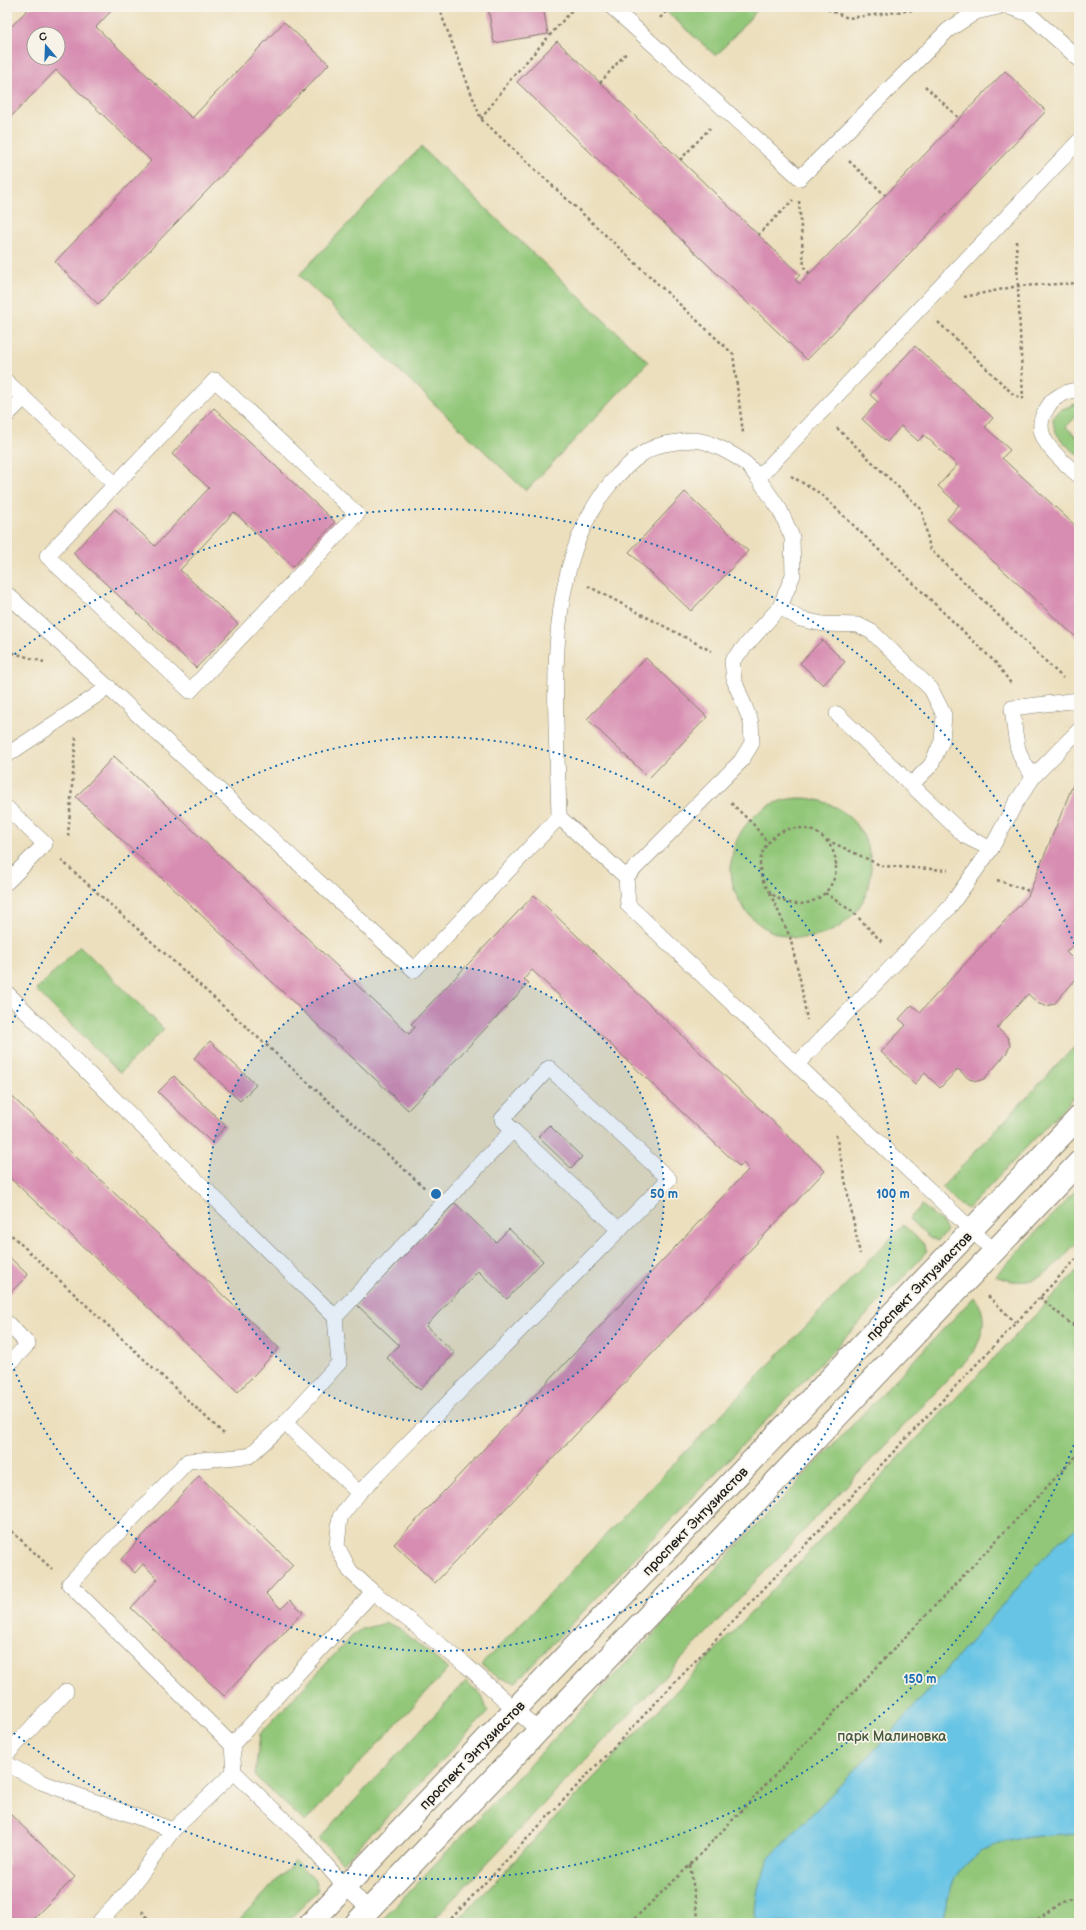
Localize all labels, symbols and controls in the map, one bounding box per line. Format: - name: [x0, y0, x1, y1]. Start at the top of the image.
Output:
- north arrow: [26, 26, 66, 66]
- text: С: [37, 30, 49, 44]
- centre of rings: [429, 1187, 443, 1201]
- text: 50 m: [650, 1187, 678, 1202]
- text: 100 m: [876, 1187, 910, 1202]
- street label: проспект Энтузиастов: [863, 1228, 976, 1344]
- street label: проспект Энтузиастов: [639, 1463, 752, 1579]
- text: 150 m: [904, 1672, 936, 1687]
- street label: проспект Энтузиастов: [416, 1697, 529, 1813]
- park label: парк Малиновка: [837, 1728, 947, 1745]

